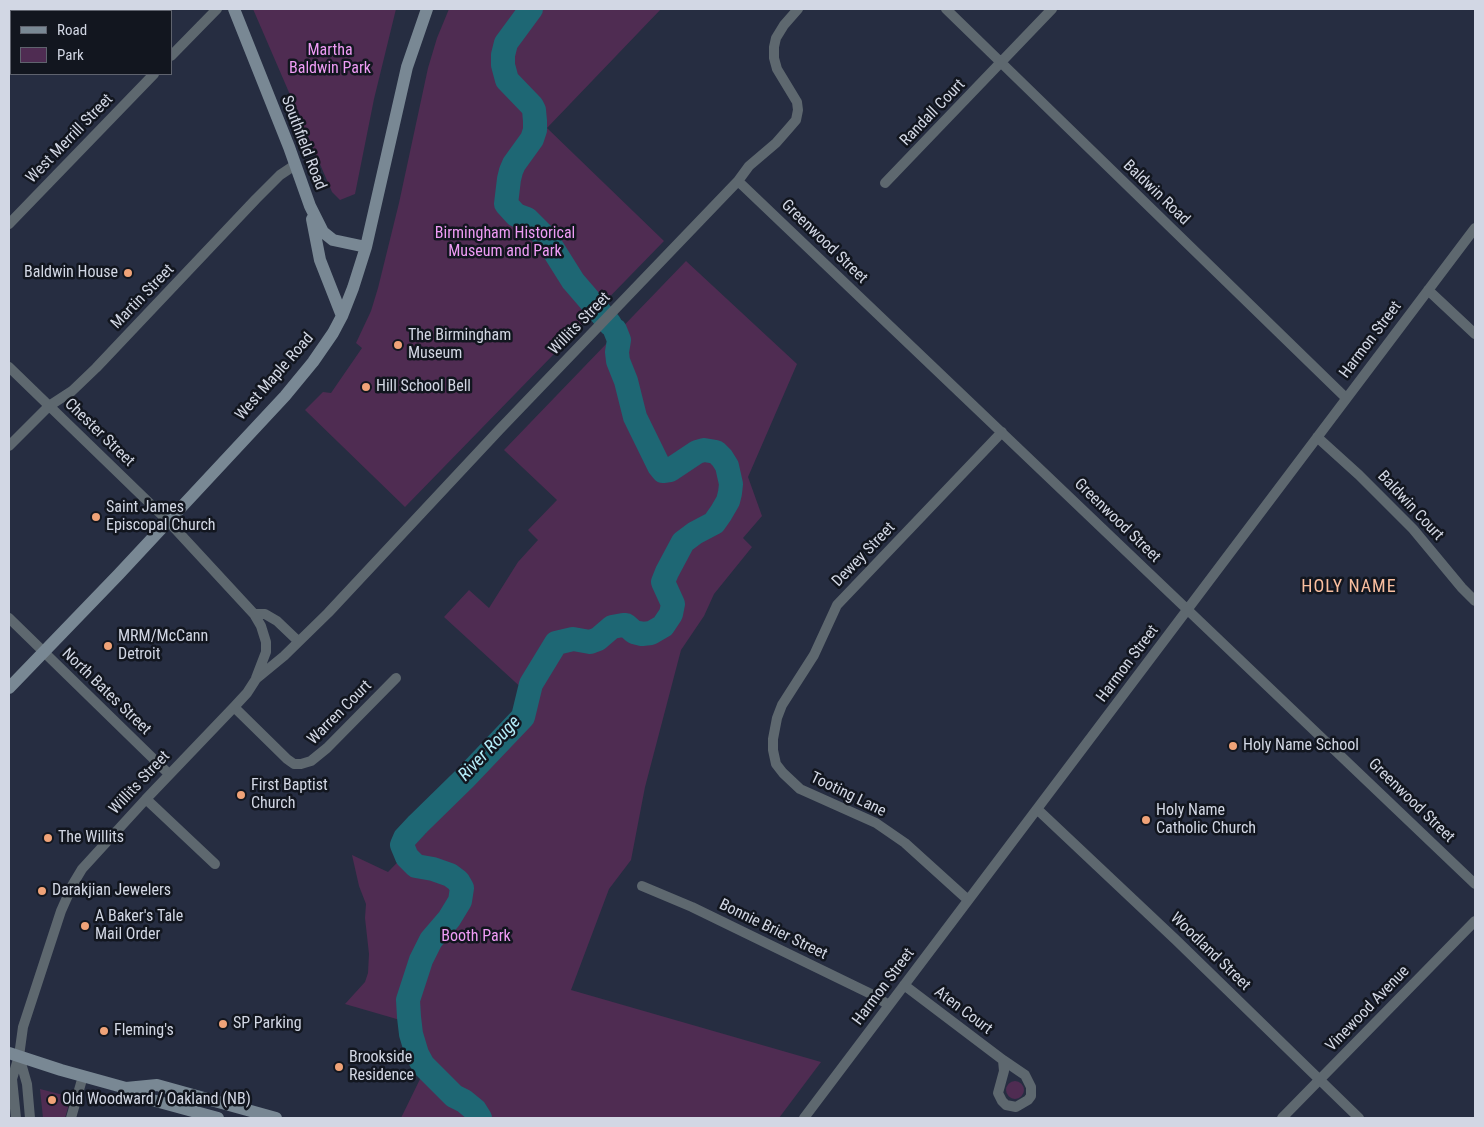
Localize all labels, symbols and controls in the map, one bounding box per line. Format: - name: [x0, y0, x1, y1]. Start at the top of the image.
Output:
- legend: [10, 10, 172, 75]
- text: Road: [57, 21, 87, 39]
- park label: Martha Baldwin Park: [289, 41, 371, 79]
- text: Park: [57, 46, 84, 64]
- street label: Randall Court: [896, 76, 970, 150]
- street label: West Merrill Street: [23, 90, 117, 188]
- street label: Southfield Road: [276, 93, 330, 193]
- street label: Baldwin Road: [1119, 156, 1193, 230]
- street label: Greenwood Street: [777, 196, 871, 288]
- park label: Birmingham Historical Museum and Park: [435, 224, 575, 262]
- street label: Martin Street: [107, 261, 179, 333]
- place label: Baldwin House: [24, 263, 118, 283]
- marker: Baldwin House: [122, 267, 134, 279]
- street label: Willits Street: [545, 289, 615, 359]
- street label: Harmon Street: [1336, 298, 1406, 382]
- place label: The Birmingham Museum: [408, 326, 511, 364]
- street label: West Maple Road: [232, 329, 318, 425]
- marker: The Birmingham Museum: [392, 339, 404, 351]
- place label: Hill School Bell: [376, 377, 471, 397]
- marker: Hill School Bell: [360, 381, 372, 393]
- street label: Chester Street: [60, 395, 138, 471]
- street label: Baldwin Court: [1373, 467, 1447, 545]
- street label: Greenwood Street: [1070, 475, 1164, 567]
- place label: Saint James Episcopal Church: [106, 498, 216, 536]
- marker: Saint James Episcopal Church: [90, 511, 102, 523]
- street label: Dewey Street: [829, 519, 899, 591]
- district label: HOLY NAME: [1300, 576, 1398, 598]
- street label: Harmon Street: [1093, 622, 1163, 706]
- place label: MRM/McCann Detroit: [118, 627, 208, 665]
- marker: MRM/McCann Detroit: [102, 640, 114, 652]
- street label: North Bates Street: [57, 645, 155, 739]
- street label: Warren Court: [304, 677, 376, 749]
- water label: River Rouge: [454, 712, 526, 786]
- place label: Holy Name School: [1243, 736, 1359, 756]
- marker: Holy Name School: [1227, 740, 1239, 752]
- street label: Willits Street: [106, 747, 174, 819]
- street label: Greenwood Street: [1364, 755, 1458, 847]
- street label: Tooting Lane: [807, 768, 889, 822]
- place label: First Baptist Church: [251, 776, 328, 814]
- marker: First Baptist Church: [235, 789, 247, 801]
- place label: Holy Name Catholic Church: [1156, 801, 1256, 839]
- marker: Holy Name Catholic Church: [1140, 814, 1152, 826]
- place label: The Willits: [58, 828, 124, 848]
- marker: The Willits: [42, 832, 54, 844]
- place label: Darakjian Jewelers: [52, 881, 171, 901]
- marker: Darakjian Jewelers: [36, 885, 48, 897]
- street label: Bonnie Brier Street: [716, 896, 830, 964]
- place label: A Baker's Tale Mail Order: [95, 907, 183, 945]
- street label: Woodland Street: [1166, 909, 1254, 995]
- marker: A Baker's Tale Mail Order: [79, 920, 91, 932]
- park label: Booth Park: [441, 927, 511, 947]
- street label: Harmon Street: [849, 945, 919, 1029]
- street label: Vinewood Avenue: [1322, 962, 1414, 1056]
- street label: Aten Court: [930, 983, 996, 1039]
- place label: SP Parking: [233, 1014, 302, 1034]
- marker: SP Parking: [217, 1018, 229, 1030]
- place label: Fleming's: [114, 1021, 174, 1041]
- marker: Fleming's: [98, 1025, 110, 1037]
- place label: Brookside Residence: [349, 1048, 414, 1086]
- marker: Brookside Residence: [333, 1061, 345, 1073]
- place label: Old Woodward / Oakland (NB): [62, 1090, 251, 1110]
- marker: Old Woodward / Oakland (NB): [46, 1094, 58, 1106]

